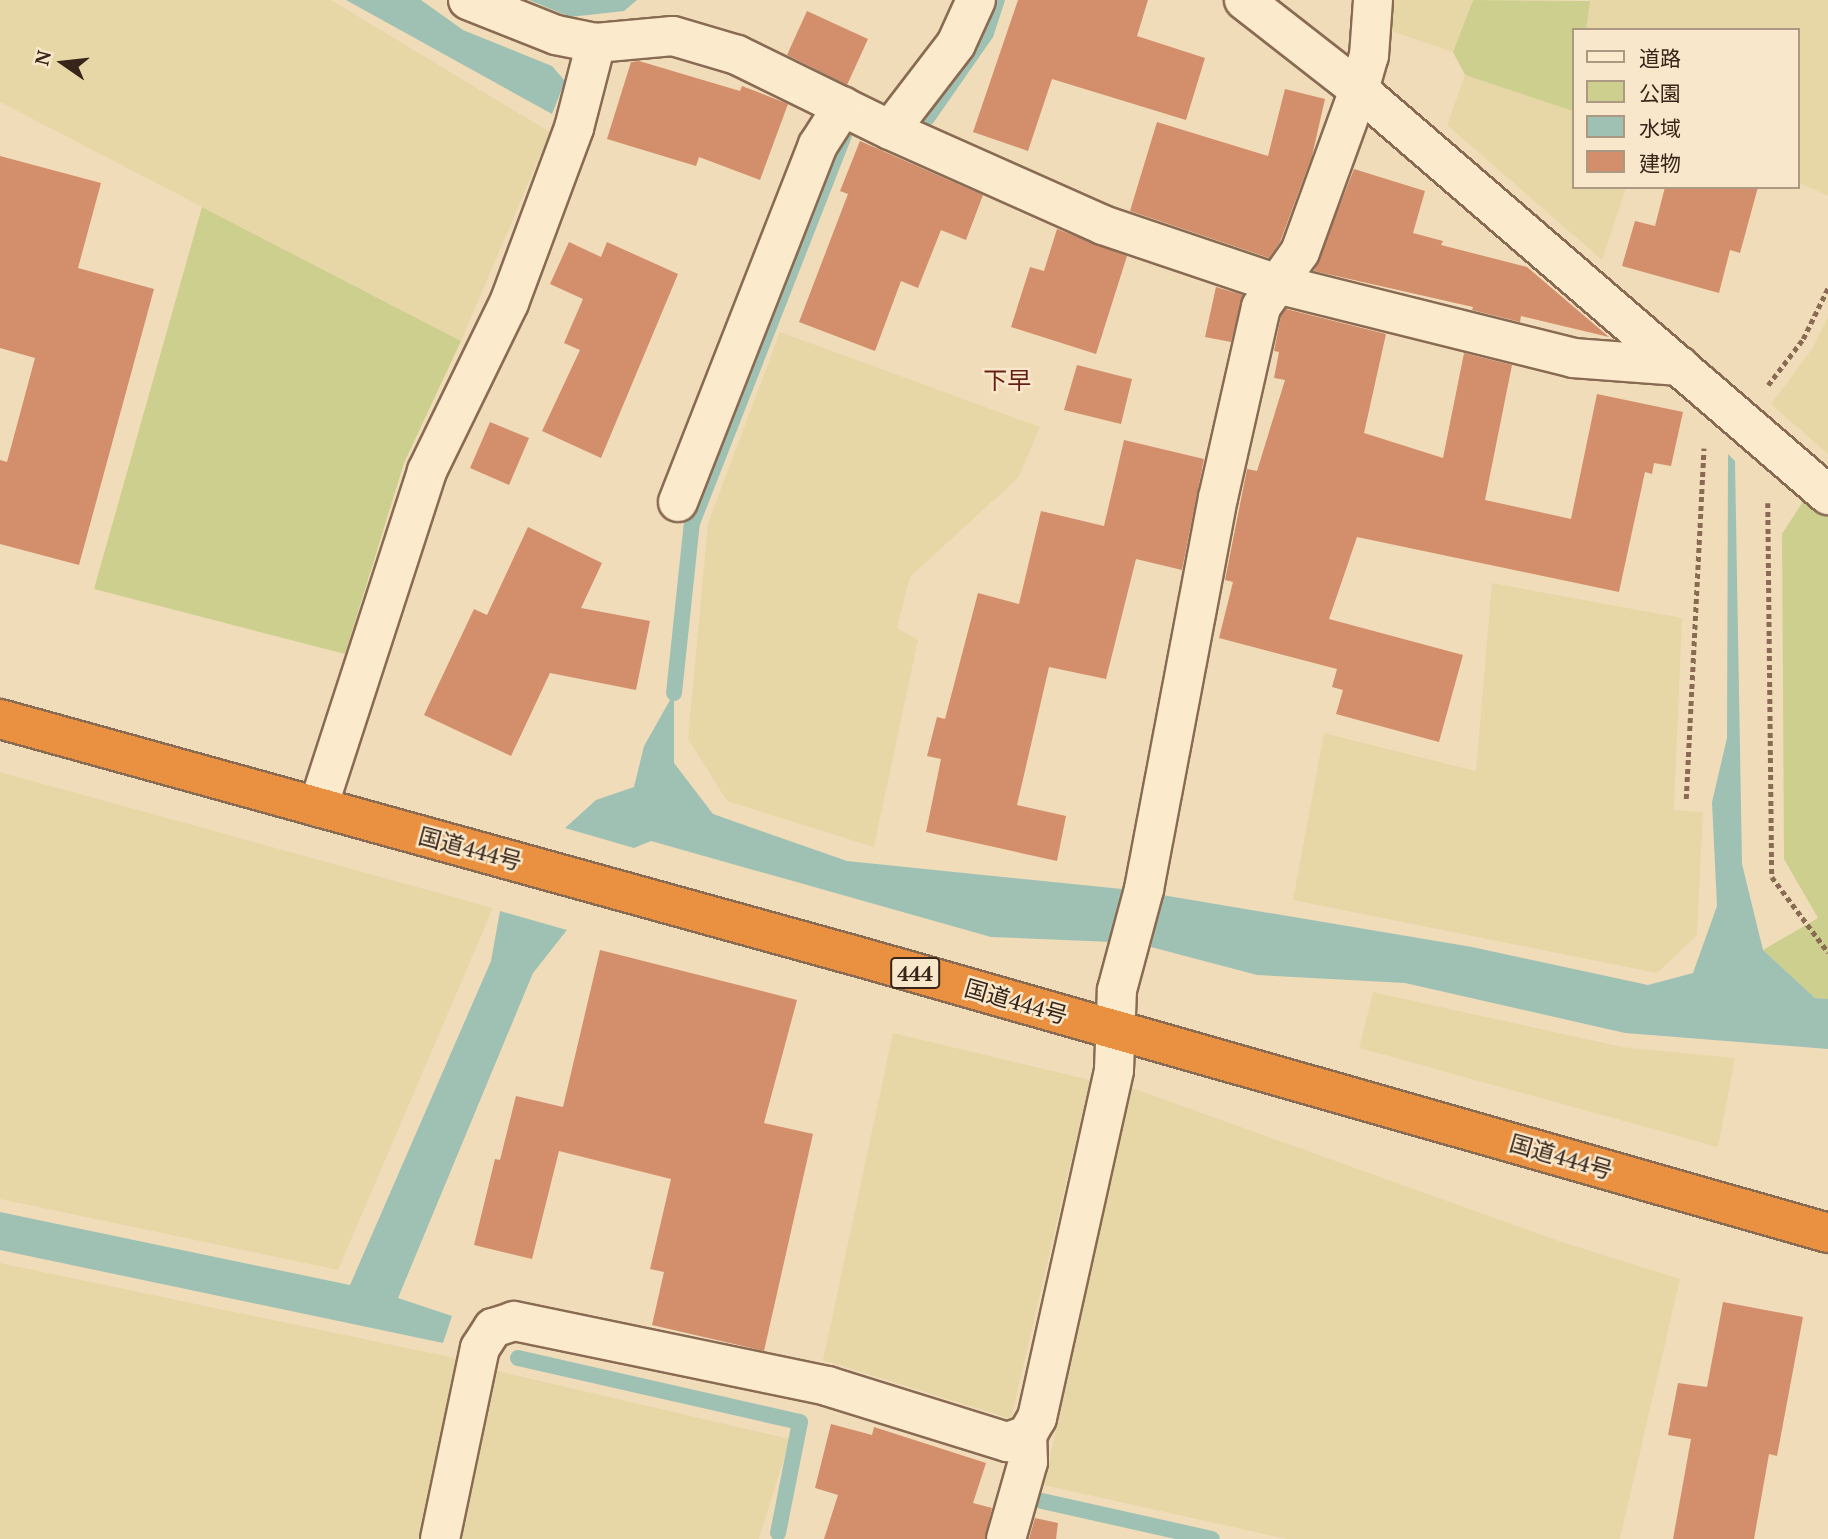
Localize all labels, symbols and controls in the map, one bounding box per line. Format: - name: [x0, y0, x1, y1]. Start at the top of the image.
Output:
- north arrow: [28, 28, 98, 98]
- legend: [1573, 28, 1800, 189]
- text: 道路: [1639, 44, 1681, 72]
- text: N: [28, 48, 56, 68]
- text: 公園: [1639, 79, 1681, 107]
- text: 水域: [1639, 114, 1681, 142]
- text: 建物: [1639, 149, 1681, 177]
- district label: 下早: [983, 367, 1031, 395]
- street label: 国道444号: [415, 822, 525, 876]
- road number: 444: [889, 956, 941, 990]
- street label: 国道444号: [961, 974, 1071, 1030]
- street label: 国道444号: [1506, 1129, 1616, 1185]

